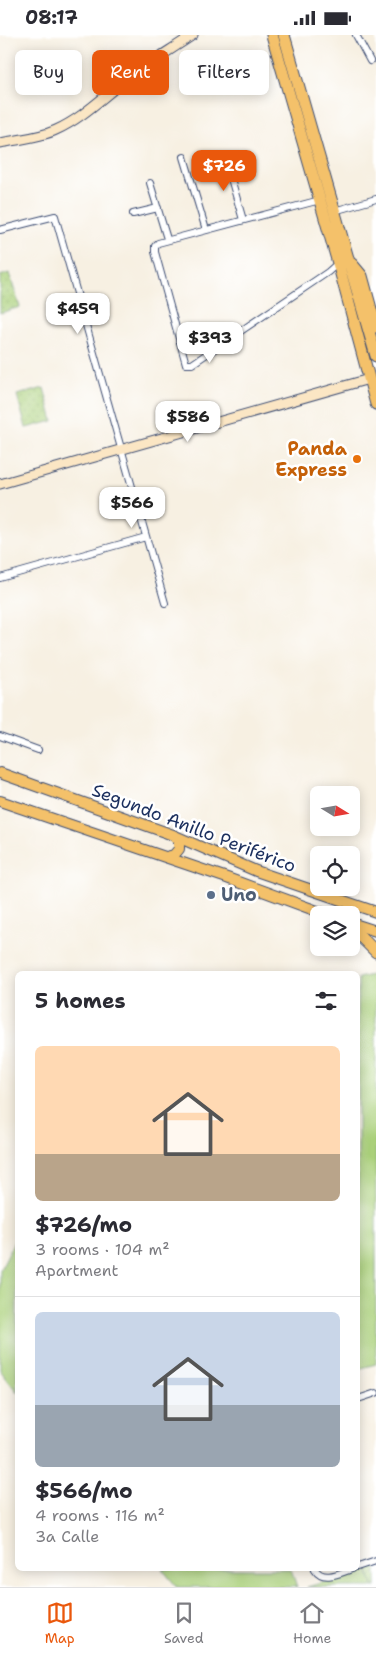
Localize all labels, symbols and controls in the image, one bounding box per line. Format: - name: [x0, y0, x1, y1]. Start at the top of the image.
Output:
- text: 08:17: [25, 5, 78, 30]
- chip: Buy: [15, 50, 82, 95]
- chip: Rent: [92, 50, 169, 95]
- chip: Filters: [179, 50, 269, 95]
- pin: $726: [194, 149, 254, 192]
- text: $726: [202, 155, 246, 176]
- pin: $459: [48, 293, 108, 335]
- text: $459: [57, 298, 99, 319]
- pin: $393: [180, 321, 240, 364]
- text: $393: [188, 327, 232, 348]
- pin: $586: [158, 401, 218, 443]
- text: $586: [166, 406, 210, 427]
- place label: Panda Express: [275, 437, 348, 482]
- marker: Panda Express: [351, 453, 363, 465]
- pin: $566: [102, 487, 162, 529]
- text: $566: [110, 492, 154, 513]
- street label: Segundo Anillo Periférico: [89, 778, 299, 878]
- north arrow: [310, 786, 360, 836]
- map controls: [310, 786, 360, 956]
- button: locate: [310, 846, 360, 896]
- place label: Uno: [221, 883, 257, 907]
- marker: Uno: [205, 889, 217, 901]
- button: layers: [310, 906, 360, 956]
- text: 5 homes: [35, 987, 126, 1015]
- icon: filters: [312, 987, 340, 1015]
- icon: home: [143, 1079, 233, 1169]
- text: $726/mo: [35, 1211, 132, 1239]
- text: 3 rooms · 104 m²: [35, 1239, 170, 1260]
- text: Apartment: [35, 1260, 118, 1281]
- icon: home: [143, 1344, 233, 1434]
- text: $566/mo: [35, 1477, 133, 1505]
- text: 4 rooms · 116 m²: [35, 1505, 165, 1526]
- text: 3a Calle: [35, 1526, 99, 1547]
- tab: Map: [45, 1599, 75, 1647]
- tab: Saved: [164, 1599, 204, 1647]
- tab: Home: [293, 1599, 331, 1647]

